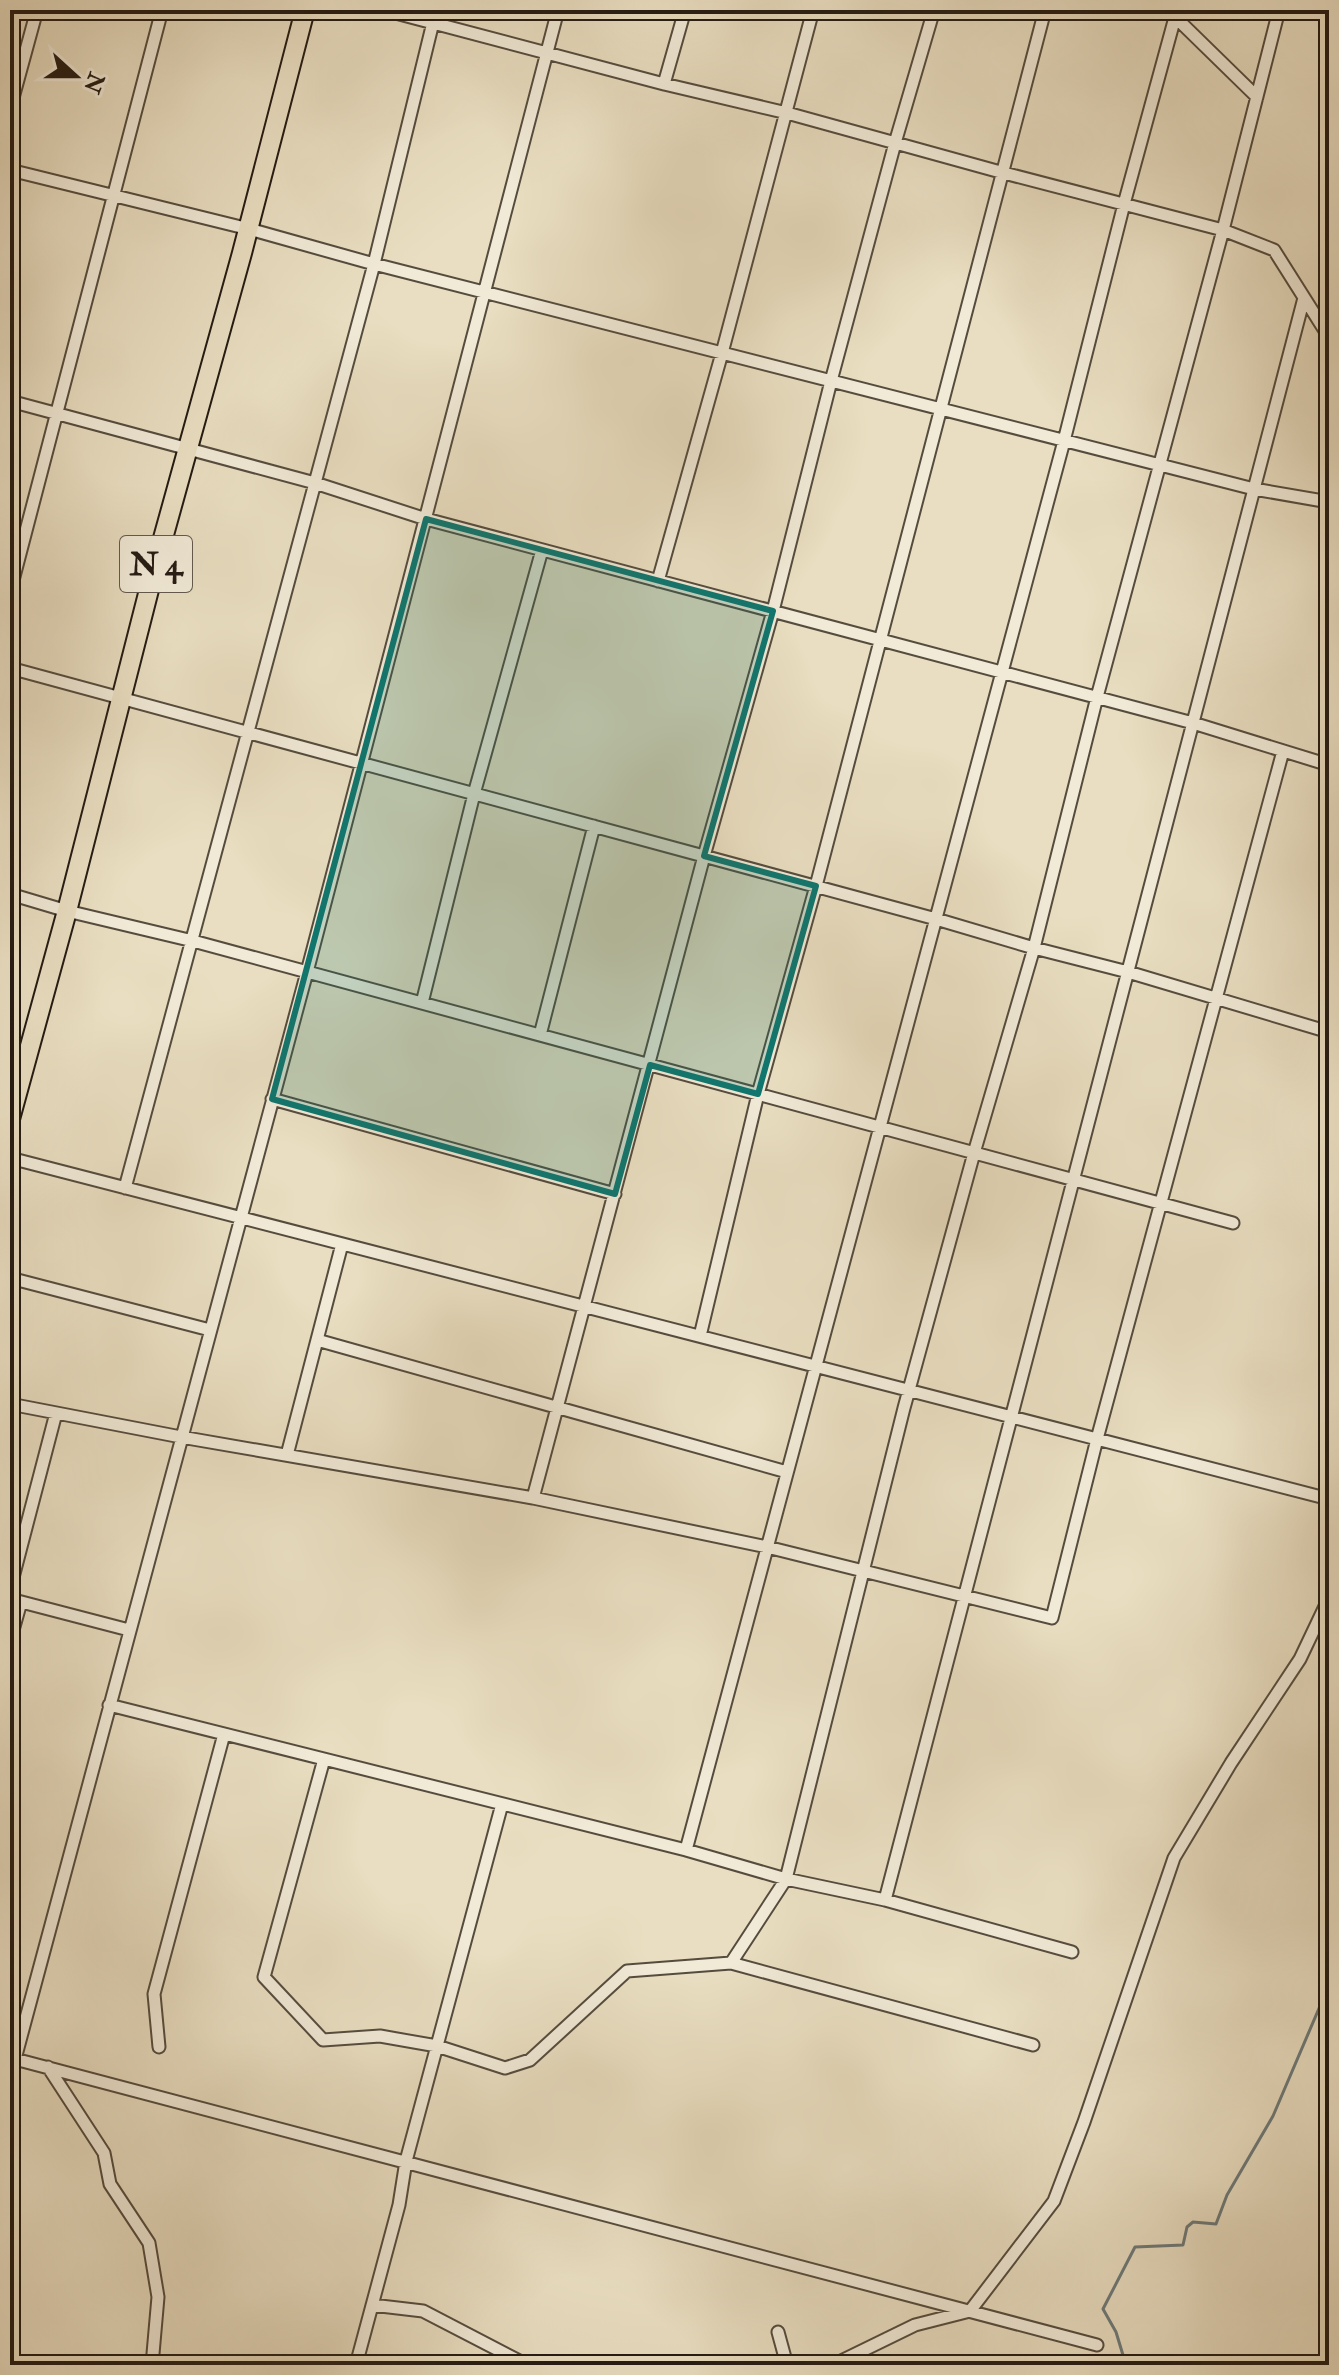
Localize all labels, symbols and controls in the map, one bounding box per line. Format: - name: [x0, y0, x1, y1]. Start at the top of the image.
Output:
- north arrow: [36, 36, 116, 116]
- text: N: [77, 68, 111, 97]
- road number: N 4: [120, 536, 192, 592]

